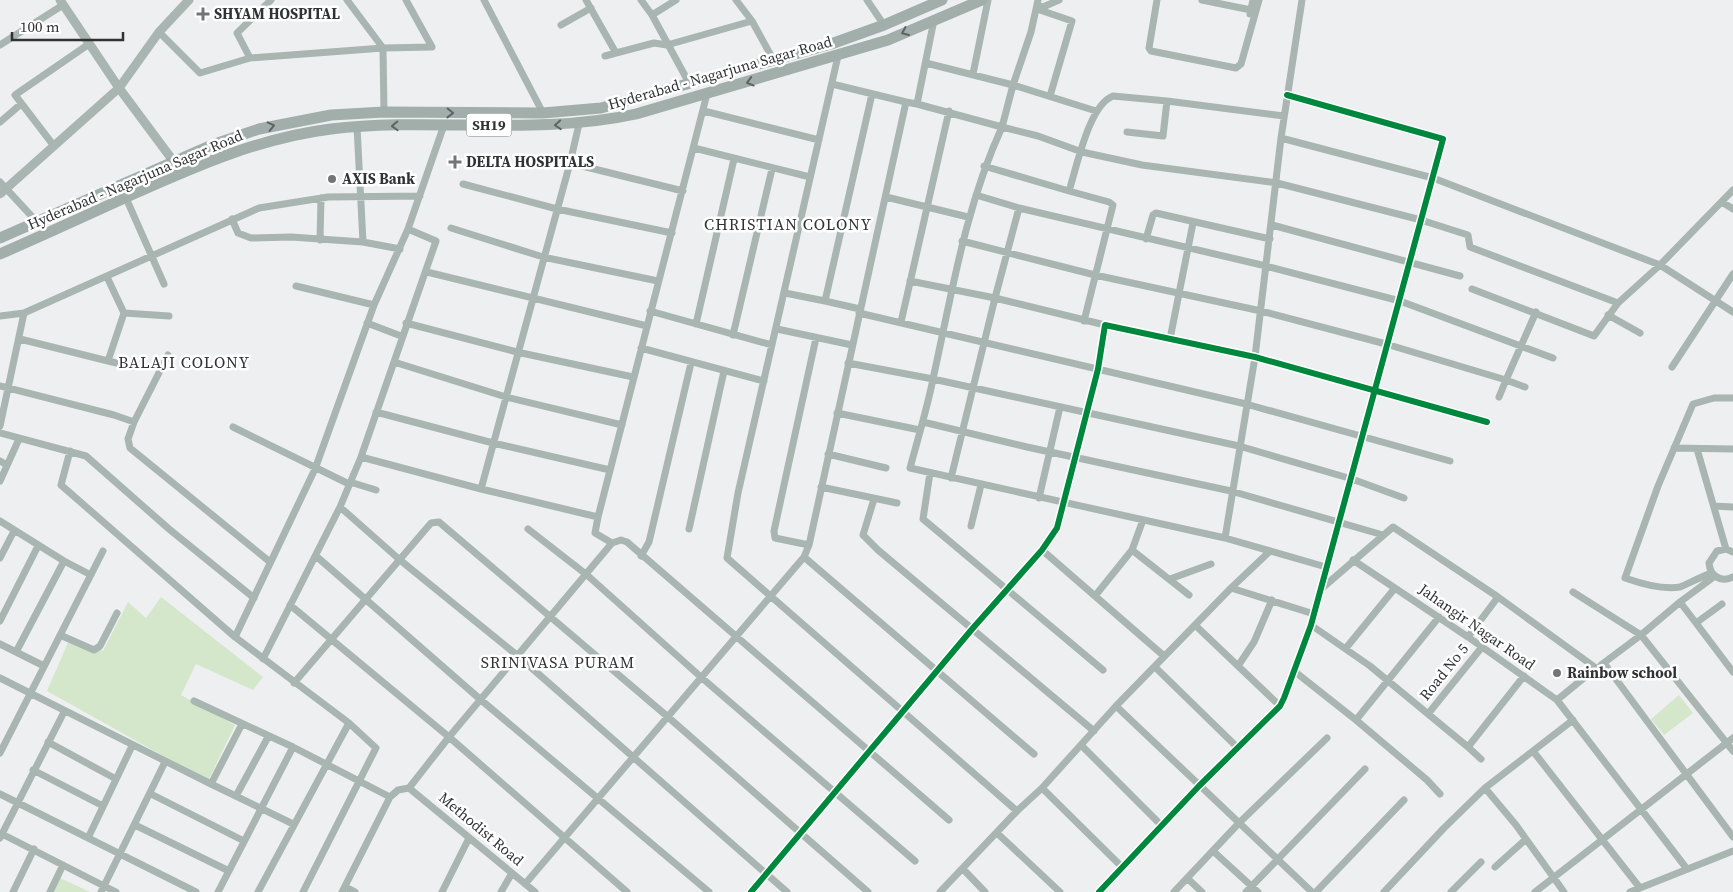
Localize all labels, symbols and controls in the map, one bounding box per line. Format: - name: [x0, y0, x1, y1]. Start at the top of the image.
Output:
- place label: SHYAM HOSPITAL: [214, 3, 340, 24]
- marker: SHYAM HOSPITAL: [196, 7, 210, 21]
- scale bar: [12, 10, 124, 42]
- text: 100 m: [20, 16, 60, 37]
- one-way arrow: [901, 26, 910, 37]
- street label: Hyderabad - Nagarjuna Sagar Road: [605, 30, 835, 115]
- one-way arrow: [746, 76, 754, 86]
- one-way arrow: [446, 108, 454, 118]
- road number: SH19: [466, 114, 512, 136]
- one-way arrow: [554, 120, 562, 131]
- one-way arrow: [267, 121, 276, 132]
- one-way arrow: [391, 121, 399, 131]
- street label: Hyderabad - Nagarjuna Sagar Road: [24, 124, 246, 235]
- place label: DELTA HOSPITALS: [466, 151, 594, 172]
- marker: DELTA HOSPITALS: [448, 155, 462, 169]
- place label: AXIS Bank: [342, 168, 415, 189]
- marker: AXIS Bank: [326, 173, 338, 185]
- district label: CHRISTIAN COLONY: [704, 213, 872, 235]
- district label: BALAJI COLONY: [118, 351, 250, 373]
- street label: Jahangir Nagar Road: [1414, 578, 1540, 675]
- street label: Road No 5: [1414, 639, 1473, 705]
- district label: SRINIVASA PURAM: [481, 651, 635, 673]
- place label: Rainbow school: [1567, 662, 1677, 683]
- marker: Rainbow school: [1551, 667, 1563, 679]
- street label: Methodist Road: [434, 787, 529, 871]

